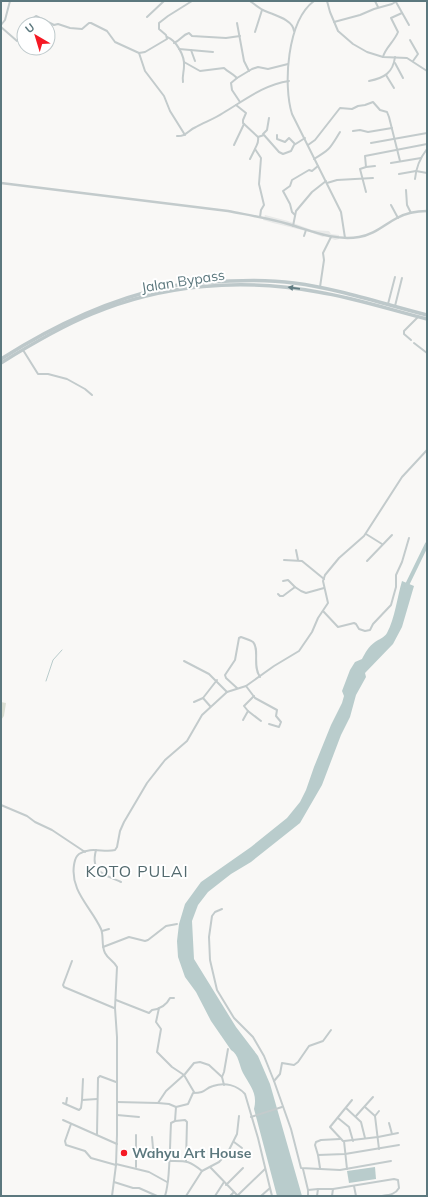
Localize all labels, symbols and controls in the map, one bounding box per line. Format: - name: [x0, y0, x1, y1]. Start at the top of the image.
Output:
- north arrow: [16, 16, 56, 56]
- text: U: [22, 20, 37, 36]
- street label: Jalan Bypass: [140, 266, 226, 296]
- one-way arrow: [288, 285, 300, 291]
- district label: KOTO PULAI: [85, 861, 189, 881]
- place label: Wahyu Art House: [132, 1144, 252, 1162]
- marker: Wahyu Art House: [119, 1148, 129, 1158]

